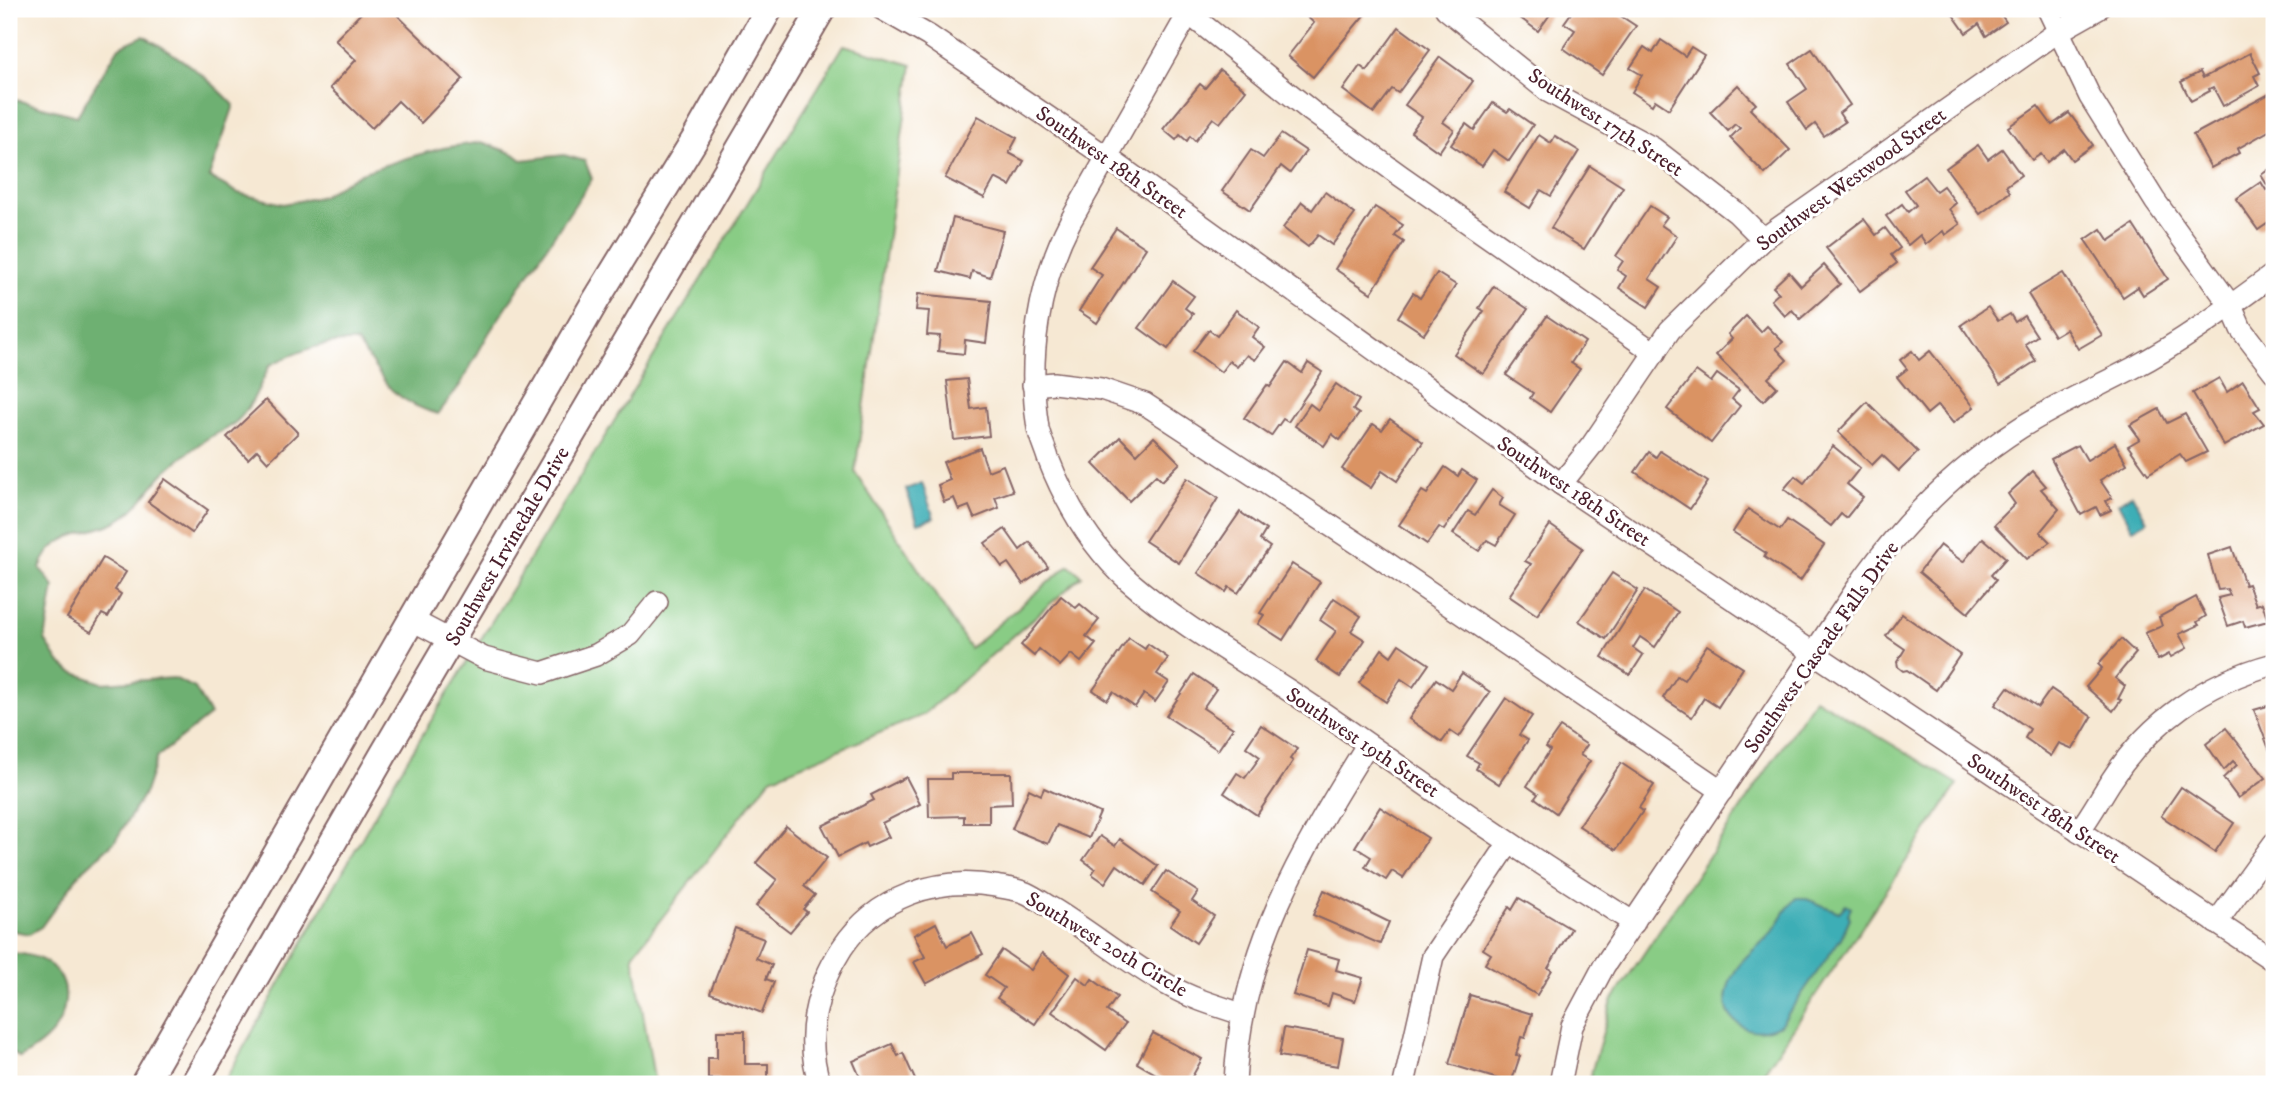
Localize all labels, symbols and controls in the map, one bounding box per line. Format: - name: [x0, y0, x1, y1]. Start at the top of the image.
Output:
- street label: Southwest 17th Street: [1523, 63, 1688, 183]
- street label: Southwest 18th Street: [1030, 101, 1193, 225]
- street label: Southwest Westwood Street: [1752, 102, 1952, 257]
- street label: Southwest 18th Street: [1492, 431, 1655, 553]
- street label: Southwest Irvinedale Drive: [440, 442, 576, 651]
- street label: Southwest Cascade Falls Drive: [1739, 536, 1905, 759]
- street label: Southwest 19th Street: [1281, 682, 1444, 804]
- street label: Southwest 18th Street: [1962, 748, 2125, 870]
- street label: Southwest 20th Circle: [1021, 886, 1192, 1004]

